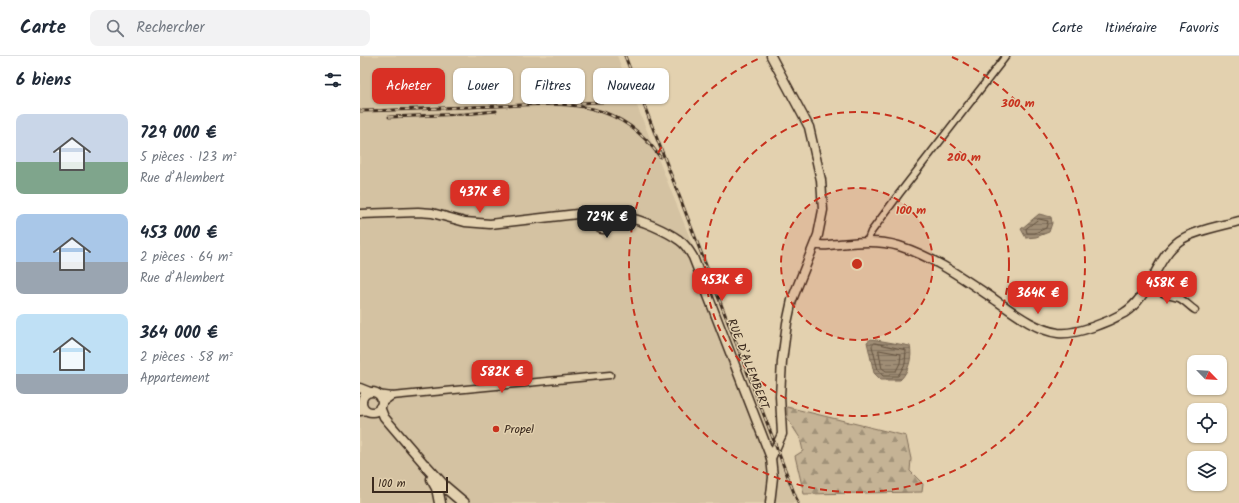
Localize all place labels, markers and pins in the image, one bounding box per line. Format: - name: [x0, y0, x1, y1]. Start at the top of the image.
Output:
- pin: 437K €: [447, 180, 513, 214]
- pin: 729K €: [574, 205, 640, 239]
- centre of rings: [850, 257, 864, 271]
- pin: 453K €: [689, 268, 755, 302]
- pin: 458K €: [1134, 271, 1200, 305]
- pin: 364K €: [1005, 281, 1071, 315]
- pin: 582K €: [469, 360, 535, 394]
- place label: Propel: [504, 420, 534, 439]
- marker: Propel: [491, 424, 501, 434]

